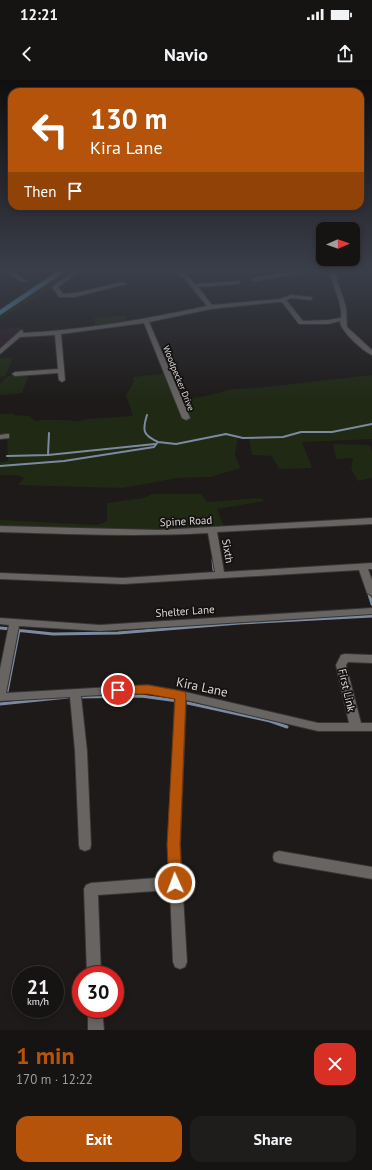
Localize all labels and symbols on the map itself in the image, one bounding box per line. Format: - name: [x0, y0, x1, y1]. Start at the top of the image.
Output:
- north arrow: [316, 222, 360, 266]
- street label: Woodpecker Drive: [161, 344, 197, 413]
- street label: Spine Road: [159, 513, 213, 529]
- street label: Sixth: [219, 538, 237, 564]
- street label: Shelter Lane: [155, 602, 215, 620]
- street label: First Link: [335, 667, 359, 714]
- pin: [101, 673, 135, 707]
- street label: Kira Lane: [175, 673, 229, 701]
- position arrow: [154, 862, 196, 904]
- speed limit sign: 30: [72, 966, 124, 1018]

